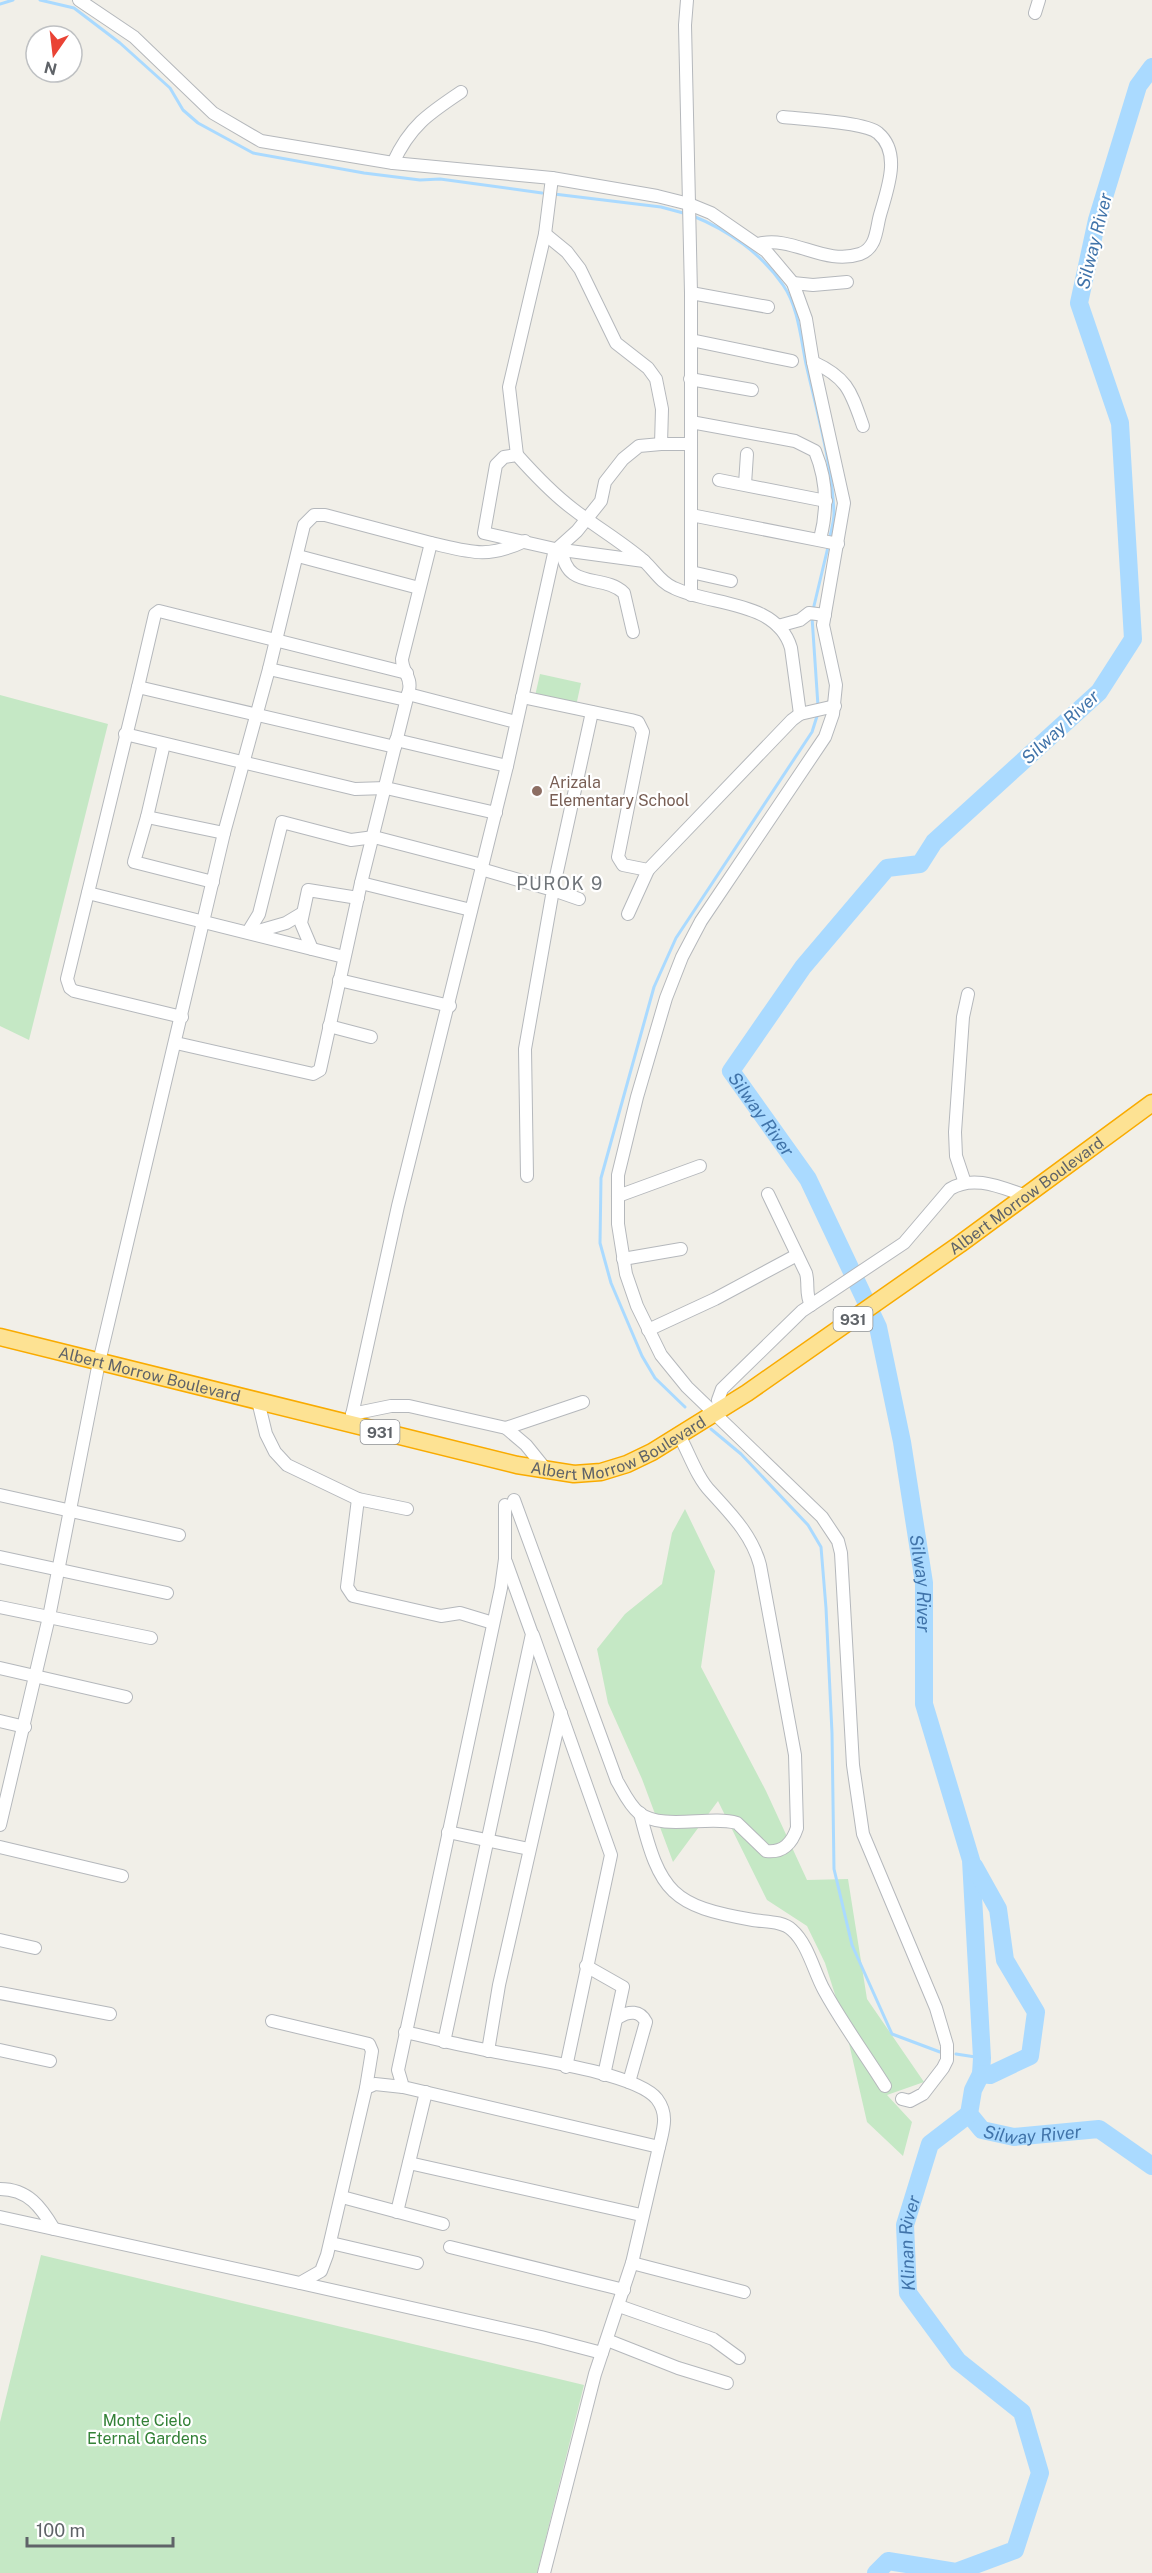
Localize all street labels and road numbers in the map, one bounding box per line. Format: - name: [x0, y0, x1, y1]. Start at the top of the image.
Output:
- street label: Albert Morrow Boulevard: [945, 1133, 1107, 1258]
- road number: 931: [834, 1307, 872, 1331]
- street label: Albert Morrow Boulevard: [57, 1342, 242, 1406]
- street label: Albert Morrow Boulevard: [529, 1412, 709, 1484]
- road number: 931: [360, 1420, 400, 1444]

